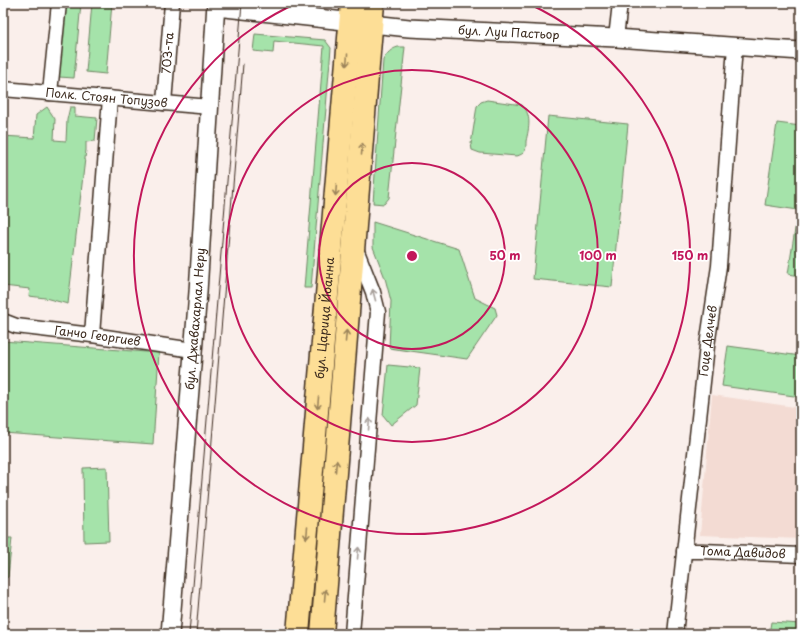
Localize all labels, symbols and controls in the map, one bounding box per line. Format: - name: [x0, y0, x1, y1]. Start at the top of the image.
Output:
- street label: бул. Луи Пастьор: [458, 20, 560, 43]
- street label: 703-та: [156, 31, 178, 75]
- one-way arrow: [343, 53, 351, 66]
- street label: Полк. Стоян Топузов: [45, 83, 168, 111]
- one-way arrow: [358, 143, 365, 156]
- one-way arrow: [332, 183, 339, 196]
- text: 50 m: [489, 246, 521, 264]
- text: 100 m: [579, 246, 617, 264]
- text: 150 m: [672, 246, 708, 264]
- street label: бул. Джавахарлал Неру: [180, 247, 209, 391]
- centre of rings: [405, 249, 419, 263]
- street label: бул. Царица Йоанна: [310, 256, 338, 380]
- one-way arrow: [370, 288, 377, 301]
- street label: Гоце Делчев: [694, 304, 721, 377]
- street label: Ганчо Георгиев: [53, 321, 142, 350]
- one-way arrow: [343, 330, 350, 343]
- one-way arrow: [314, 396, 321, 409]
- one-way arrow: [365, 418, 372, 431]
- one-way arrow: [332, 460, 339, 473]
- one-way arrow: [303, 526, 310, 539]
- street label: Тома Давидов: [700, 541, 786, 562]
- one-way arrow: [355, 547, 362, 560]
- one-way arrow: [322, 589, 329, 602]

